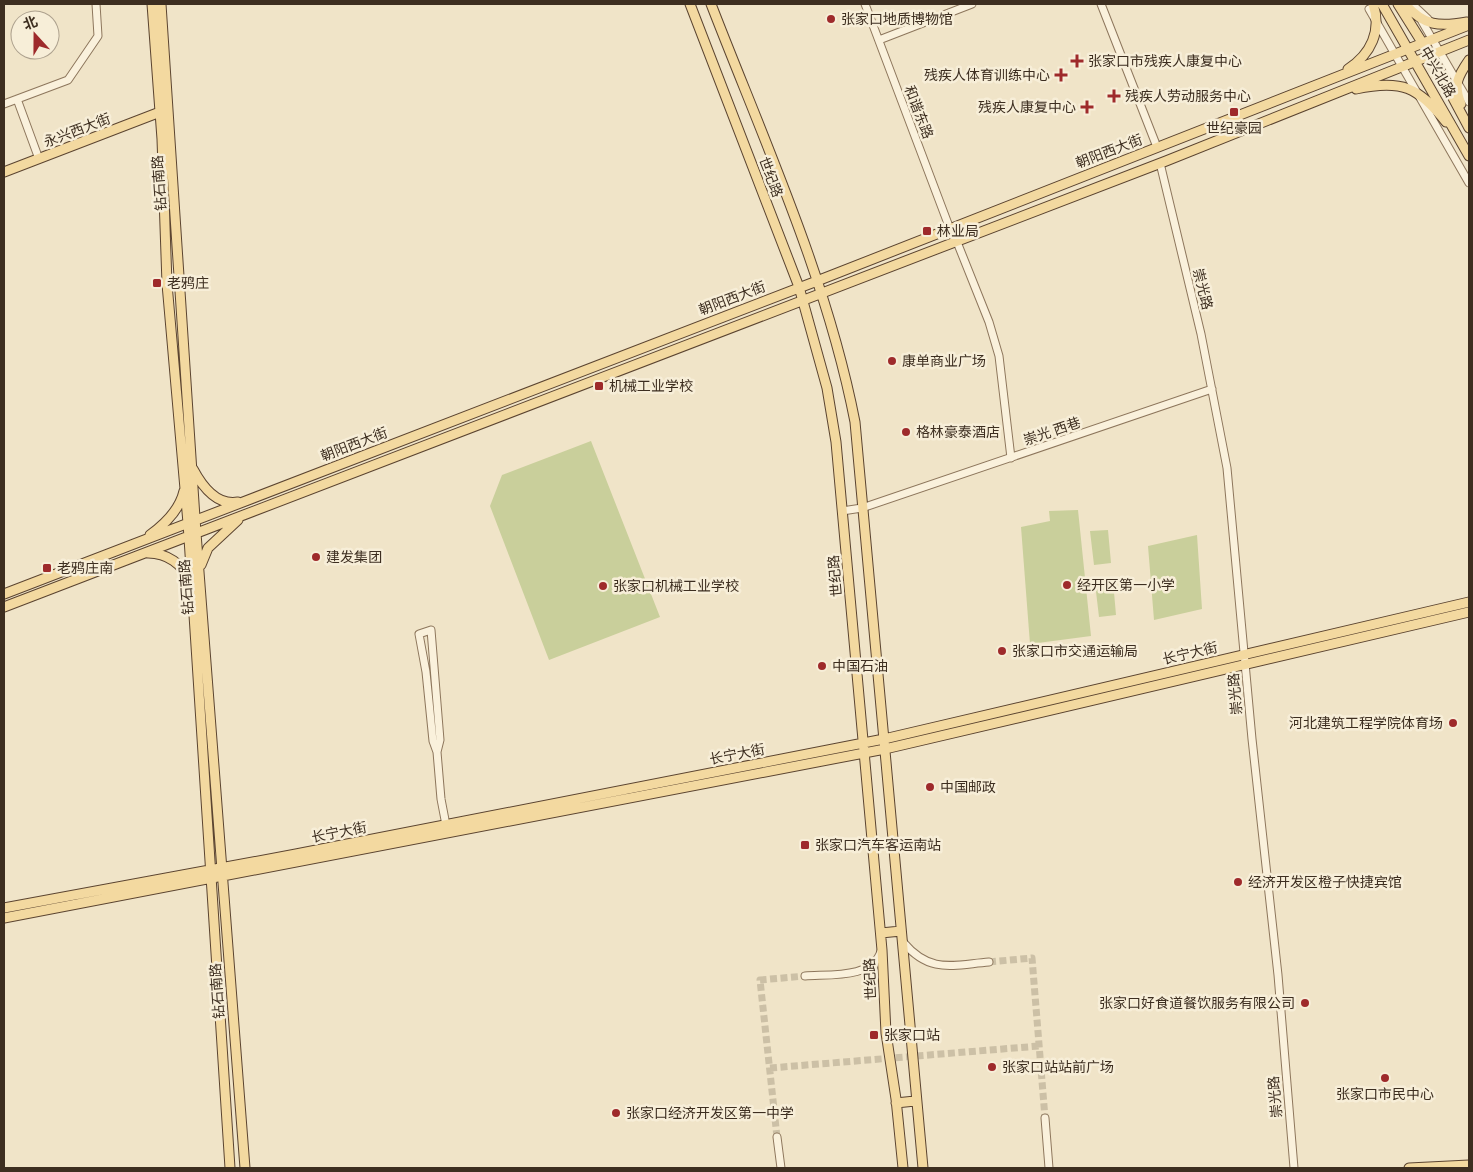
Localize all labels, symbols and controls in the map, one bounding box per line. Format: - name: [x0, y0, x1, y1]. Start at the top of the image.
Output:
- place label: 张家口地质博物馆: [841, 9, 953, 29]
- north arrow: [10, 10, 60, 60]
- text: 北: [20, 11, 40, 35]
- marker: 张家口地质博物馆: [825, 13, 837, 25]
- street label: 中兴北路: [1415, 43, 1461, 101]
- place label: 张家口市残疾人康复中心: [1088, 51, 1242, 71]
- marker: 张家口市残疾人康复中心: [1070, 54, 1084, 68]
- place label: 残疾人体育训练中心: [924, 65, 1050, 85]
- marker: 残疾人体育训练中心: [1054, 68, 1068, 82]
- street label: 和谐东路: [900, 82, 938, 142]
- place label: 残疾人劳动服务中心: [1125, 86, 1251, 106]
- marker: 残疾人劳动服务中心: [1107, 89, 1121, 103]
- place label: 残疾人康复中心: [978, 97, 1076, 117]
- marker: 残疾人康复中心: [1080, 100, 1094, 114]
- marker: 世纪豪园: [1228, 106, 1240, 118]
- street label: 永兴西大街: [41, 108, 113, 152]
- place label: 世纪豪园: [1206, 118, 1262, 138]
- street label: 朝阳西大街: [1073, 129, 1145, 173]
- street label: 钻石南路: [147, 154, 171, 212]
- street label: 世纪路: [754, 154, 788, 200]
- place label: 林业局: [937, 221, 979, 241]
- marker: 林业局: [921, 225, 933, 237]
- street label: 崇光路: [1188, 266, 1218, 312]
- place label: 老鸦庄: [167, 273, 209, 293]
- street label: 朝阳西大街: [696, 276, 768, 320]
- marker: 老鸦庄: [151, 277, 163, 289]
- place label: 康单商业广场: [902, 351, 986, 371]
- marker: 康单商业广场: [886, 355, 898, 367]
- place label: 机械工业学校: [609, 376, 693, 396]
- marker: 机械工业学校: [593, 380, 605, 392]
- street label: 崇光 西巷: [1021, 412, 1083, 450]
- street label: 朝阳西大街: [318, 422, 390, 466]
- place label: 格林豪泰酒店: [916, 422, 1000, 442]
- marker: 格林豪泰酒店: [900, 426, 912, 438]
- place label: 建发集团: [326, 547, 382, 567]
- marker: 建发集团: [310, 551, 322, 563]
- street label: 世纪路: [823, 554, 847, 598]
- place label: 老鸦庄南: [57, 558, 113, 578]
- street label: 钻石南路: [174, 558, 198, 616]
- marker: 老鸦庄南: [41, 562, 53, 574]
- place label: 经开区第一小学: [1077, 575, 1175, 595]
- place label: 张家口机械工业学校: [613, 576, 739, 596]
- marker: 经开区第一小学: [1061, 579, 1073, 591]
- marker: 张家口机械工业学校: [597, 580, 609, 592]
- street label: 长宁大街: [1160, 637, 1220, 669]
- place label: 张家口市交通运输局: [1012, 641, 1138, 661]
- marker: 张家口市交通运输局: [996, 645, 1008, 657]
- place label: 中国石油: [832, 656, 888, 676]
- marker: 中国石油: [816, 660, 828, 672]
- street label: 崇光路: [1223, 672, 1247, 716]
- place label: 河北建筑工程学院体育场: [1289, 713, 1443, 733]
- marker: 河北建筑工程学院体育场: [1447, 717, 1459, 729]
- street label: 长宁大街: [708, 739, 766, 769]
- place label: 中国邮政: [940, 777, 996, 797]
- marker: 中国邮政: [924, 781, 936, 793]
- street label: 长宁大街: [310, 817, 368, 847]
- place label: 张家口汽车客运南站: [815, 835, 941, 855]
- marker: 张家口汽车客运南站: [799, 839, 811, 851]
- place label: 经济开发区橙子快捷宾馆: [1248, 872, 1402, 892]
- marker: 经济开发区橙子快捷宾馆: [1232, 876, 1244, 888]
- street label: 世纪路: [859, 958, 881, 1000]
- street label: 钻石南路: [205, 962, 229, 1020]
- place label: 张家口好食道餐饮服务有限公司: [1099, 993, 1295, 1013]
- marker: 张家口好食道餐饮服务有限公司: [1299, 997, 1311, 1009]
- place label: 张家口站: [884, 1025, 940, 1045]
- marker: 张家口站: [868, 1029, 880, 1041]
- place label: 张家口站站前广场: [1002, 1057, 1114, 1077]
- marker: 张家口站站前广场: [986, 1061, 998, 1073]
- marker: 张家口市民中心: [1379, 1072, 1391, 1084]
- street label: 崇光路: [1263, 1075, 1287, 1119]
- place label: 张家口市民中心: [1336, 1084, 1434, 1104]
- place label: 张家口经济开发区第一中学: [626, 1103, 794, 1123]
- marker: 张家口经济开发区第一中学: [610, 1107, 622, 1119]

